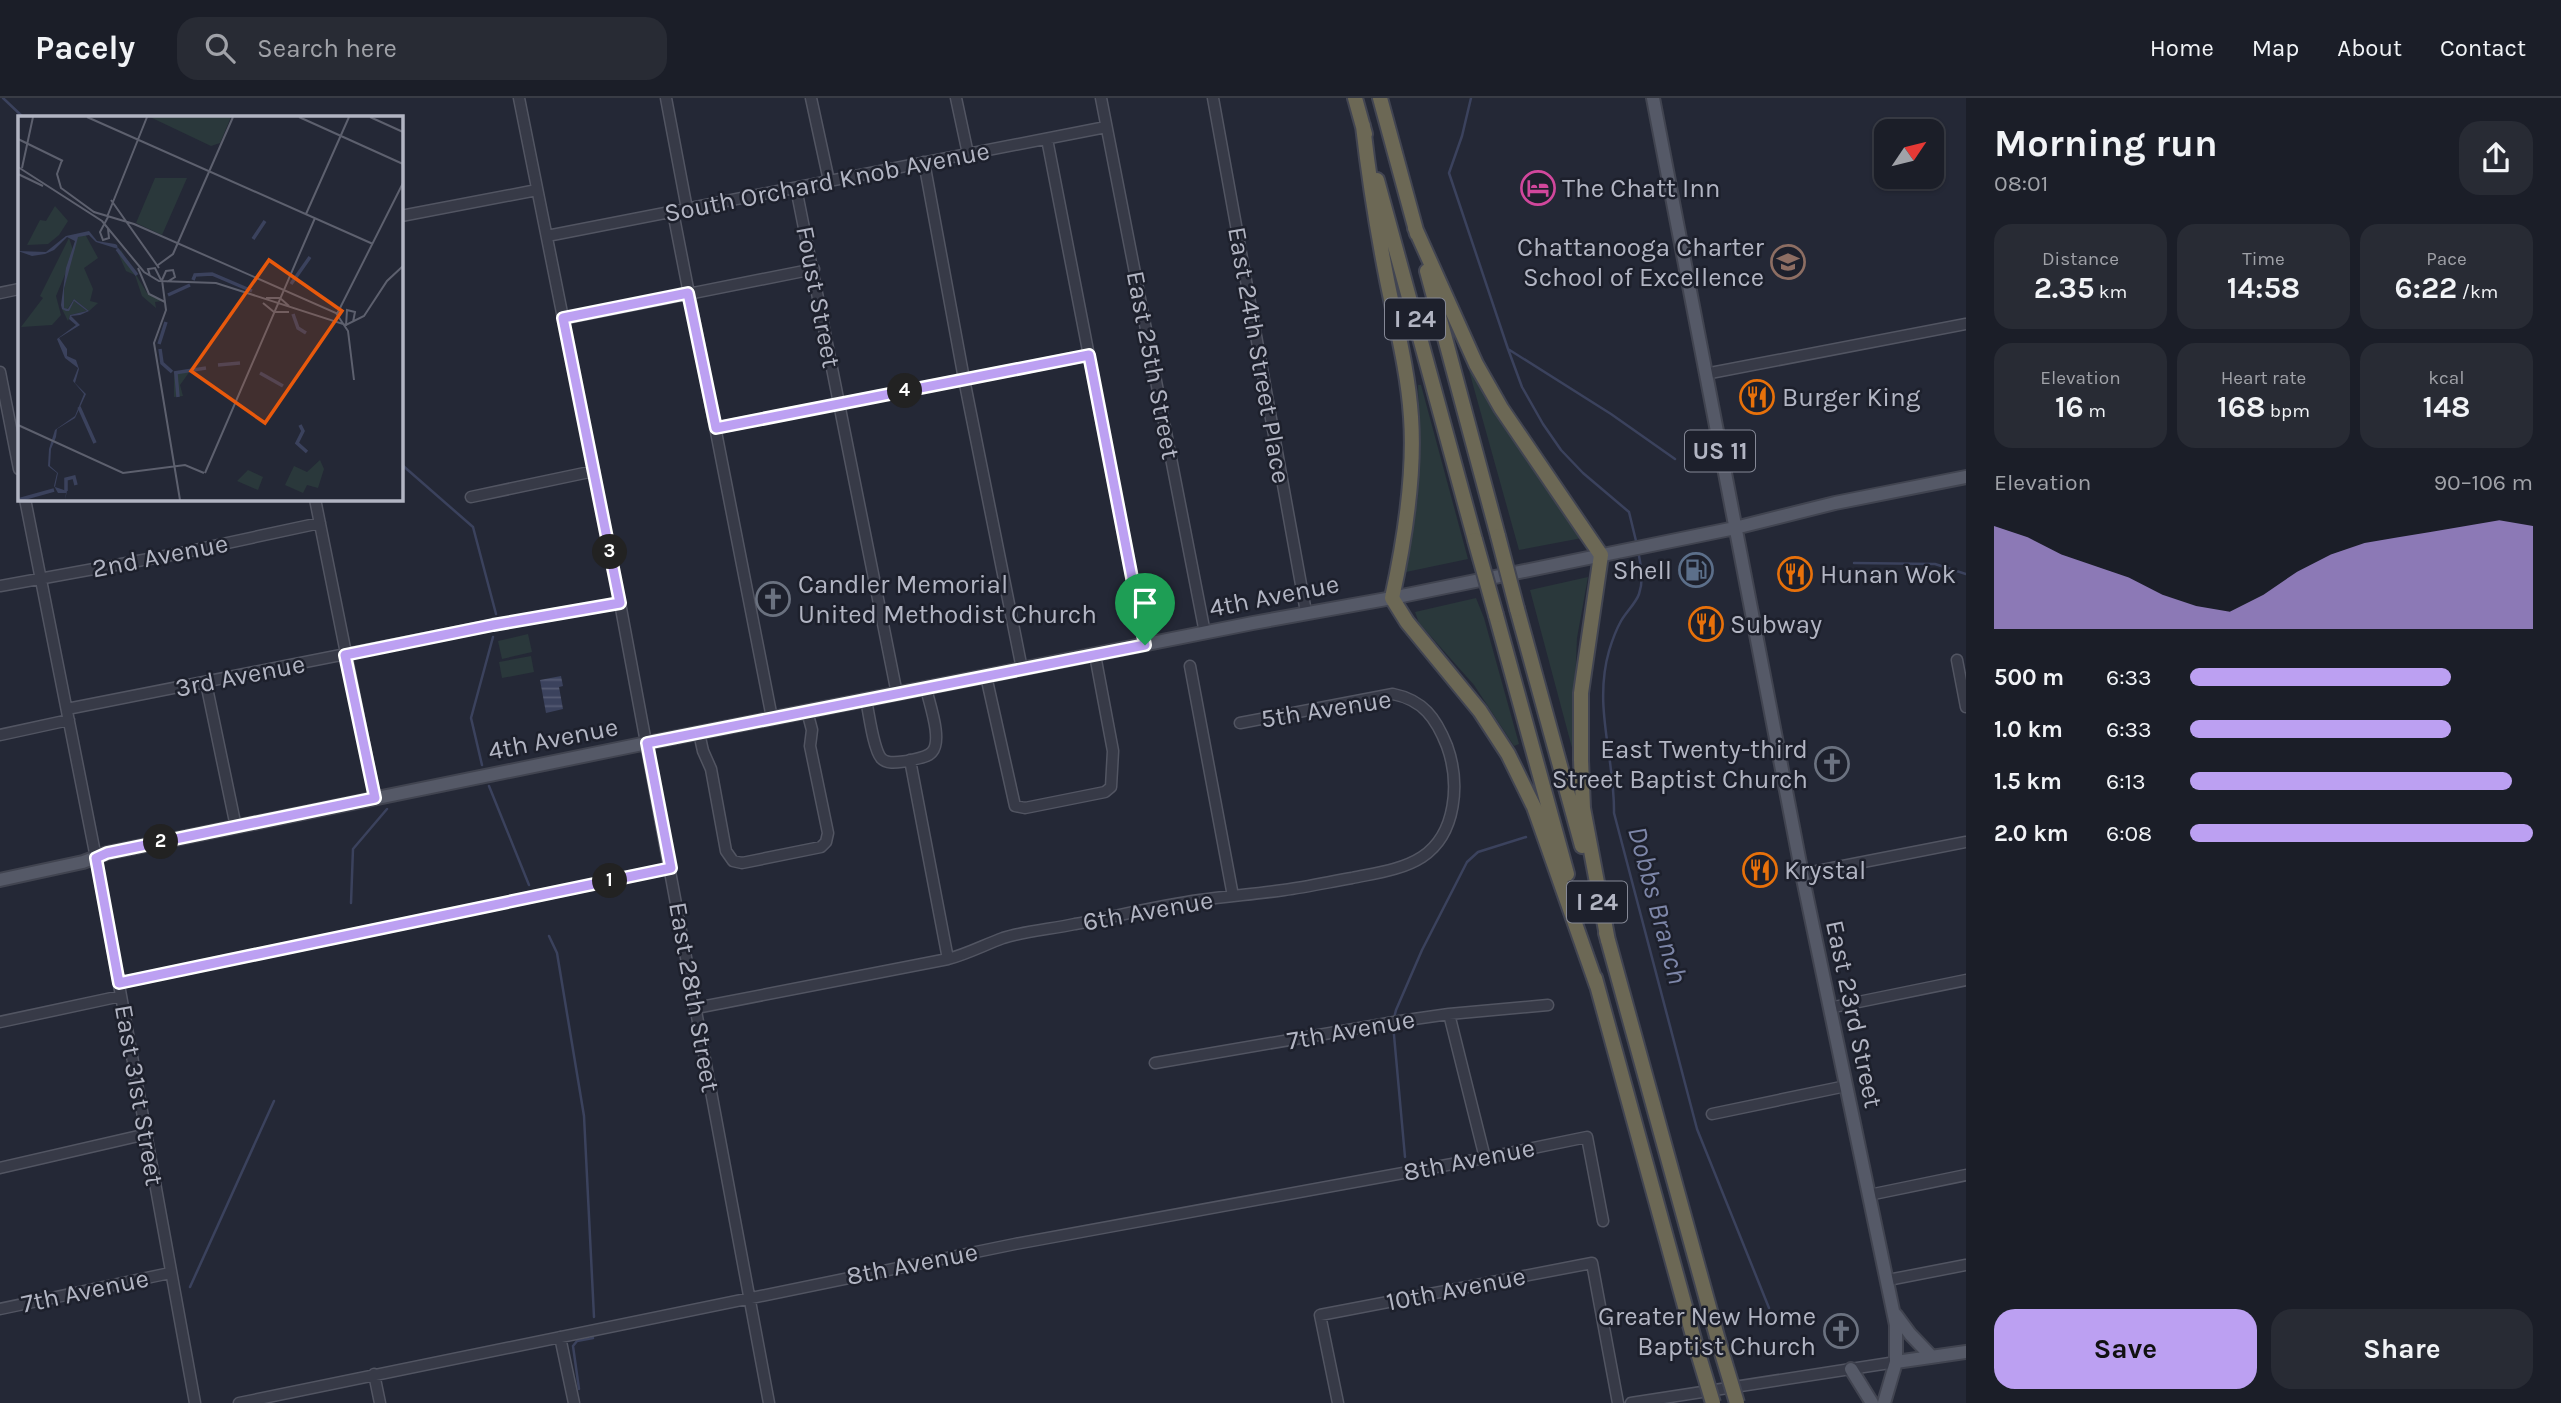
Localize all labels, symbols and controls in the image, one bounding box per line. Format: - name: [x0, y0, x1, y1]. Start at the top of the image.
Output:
- search box: [177, 17, 667, 80]
- text: Pacely: [35, 29, 135, 67]
- icon: search: [201, 29, 239, 67]
- text: Search here: [257, 33, 397, 64]
- text: Home: [2150, 34, 2214, 62]
- text: Map: [2252, 34, 2299, 62]
- text: About: [2337, 34, 2402, 62]
- text: Contact: [2440, 34, 2526, 62]
- inset map: [18, 116, 402, 500]
- north arrow: [1874, 119, 1944, 189]
- map controls: [1874, 119, 1944, 189]
- text: Morning run: [1994, 121, 2218, 166]
- button: share: [2459, 121, 2533, 195]
- street label: South Orchard Knob Avenue: [662, 135, 992, 229]
- hotel icon: The Chatt Inn: [1519, 169, 1557, 207]
- text: 08:01: [1994, 170, 2048, 197]
- place label: The Chatt Inn: [1562, 173, 1721, 204]
- street label: Foust Street: [789, 223, 847, 371]
- street label: East 24th Street Place: [1221, 224, 1297, 486]
- place label: Chattanooga Charter School of Excellence: [1517, 232, 1765, 293]
- school or university icon: Chattanooga Charter School of Excellence: [1769, 243, 1807, 281]
- text: Distance: [2042, 248, 2119, 270]
- text: Time: [2242, 248, 2285, 270]
- text: Pace: [2426, 248, 2467, 270]
- street label: East 25th Street: [1120, 268, 1187, 462]
- text: 2.35: [2034, 270, 2094, 306]
- text: 14:58: [2227, 270, 2300, 306]
- text: 6:22: [2395, 270, 2457, 306]
- text: km: [2094, 281, 2127, 303]
- text: /km: [2457, 281, 2498, 303]
- road number: I 24: [1385, 299, 1445, 340]
- text: Elevation: [2040, 367, 2121, 389]
- text: Heart rate: [2221, 367, 2306, 389]
- text: kcal: [2428, 367, 2465, 389]
- pin: 4: [888, 374, 922, 408]
- restaurant icon: Burger King: [1738, 378, 1776, 416]
- text: 4: [899, 379, 910, 401]
- place label: Burger King: [1782, 382, 1921, 413]
- text: 16: [2055, 389, 2084, 425]
- text: 168: [2217, 389, 2265, 425]
- text: 148: [2423, 389, 2470, 425]
- text: m: [2084, 400, 2106, 422]
- text: bpm: [2265, 400, 2310, 422]
- road number: US 11: [1685, 430, 1755, 472]
- text: Elevation: [1994, 469, 2091, 496]
- text: 90–106 m: [2434, 469, 2533, 496]
- street label: 2nd Avenue: [89, 528, 231, 584]
- pin: 3: [592, 534, 628, 570]
- text: 3: [604, 540, 615, 562]
- fuel station icon: Shell: [1677, 551, 1715, 589]
- place label: Shell: [1613, 555, 1672, 586]
- restaurant icon: Hunan Wok: [1776, 555, 1814, 593]
- place label: Hunan Wok: [1820, 559, 1956, 590]
- street label: 4th Avenue: [1206, 568, 1342, 624]
- place label: Candler Memorial United Methodist Church: [798, 569, 1097, 630]
- pin: [1115, 573, 1175, 645]
- church icon: Candler Memorial United Methodist Church: [754, 580, 792, 618]
- icon: arrive: [1126, 584, 1164, 622]
- restaurant icon: Subway: [1687, 605, 1725, 643]
- place label: Subway: [1730, 609, 1822, 640]
- street label: 3rd Avenue: [172, 648, 308, 704]
- text: 500 m: [1994, 664, 2064, 691]
- text: 6:33: [2106, 664, 2152, 691]
- street label: 5th Avenue: [1258, 683, 1394, 735]
- street label: 4th Avenue: [485, 711, 621, 767]
- text: 1.0 km: [1994, 716, 2063, 743]
- text: 6:33: [2106, 716, 2152, 743]
- place label: East Twenty-third Street Baptist Church: [1552, 734, 1808, 795]
- church icon: East Twenty-third Street Baptist Church: [1813, 745, 1851, 783]
- text: 1.5 km: [1994, 768, 2062, 795]
- text: 6:13: [2106, 768, 2146, 795]
- text: 2.0 km: [1994, 820, 2069, 847]
- text: 6:08: [2106, 820, 2152, 847]
- water label: Dobbs Branch: [1621, 823, 1695, 987]
- pin: 2: [144, 824, 178, 860]
- text: 2: [155, 830, 166, 852]
- restaurant icon: Krystal: [1741, 851, 1779, 889]
- place label: Krystal: [1784, 855, 1866, 886]
- pin: 1: [592, 864, 628, 898]
- text: 1: [606, 869, 613, 891]
- road number: I 24: [1567, 882, 1627, 922]
- street label: 6th Avenue: [1080, 884, 1216, 938]
- street label: East 28th Street: [662, 899, 726, 1095]
- street label: East 23rd Street: [1819, 917, 1889, 1111]
- street label: East 31st Street: [108, 1002, 170, 1188]
- street label: 7th Avenue: [1285, 1003, 1417, 1057]
- street label: 8th Avenue: [1401, 1132, 1537, 1188]
- street label: 8th Avenue: [844, 1236, 980, 1292]
- street label: 10th Avenue: [1384, 1260, 1528, 1318]
- street label: 7th Avenue: [18, 1262, 152, 1320]
- place label: Greater New Home Baptist Church: [1598, 1301, 1816, 1362]
- button: Save: [1994, 1309, 2257, 1389]
- button: Share: [2271, 1309, 2533, 1389]
- church icon: Greater New Home Baptist Church: [1822, 1312, 1860, 1350]

